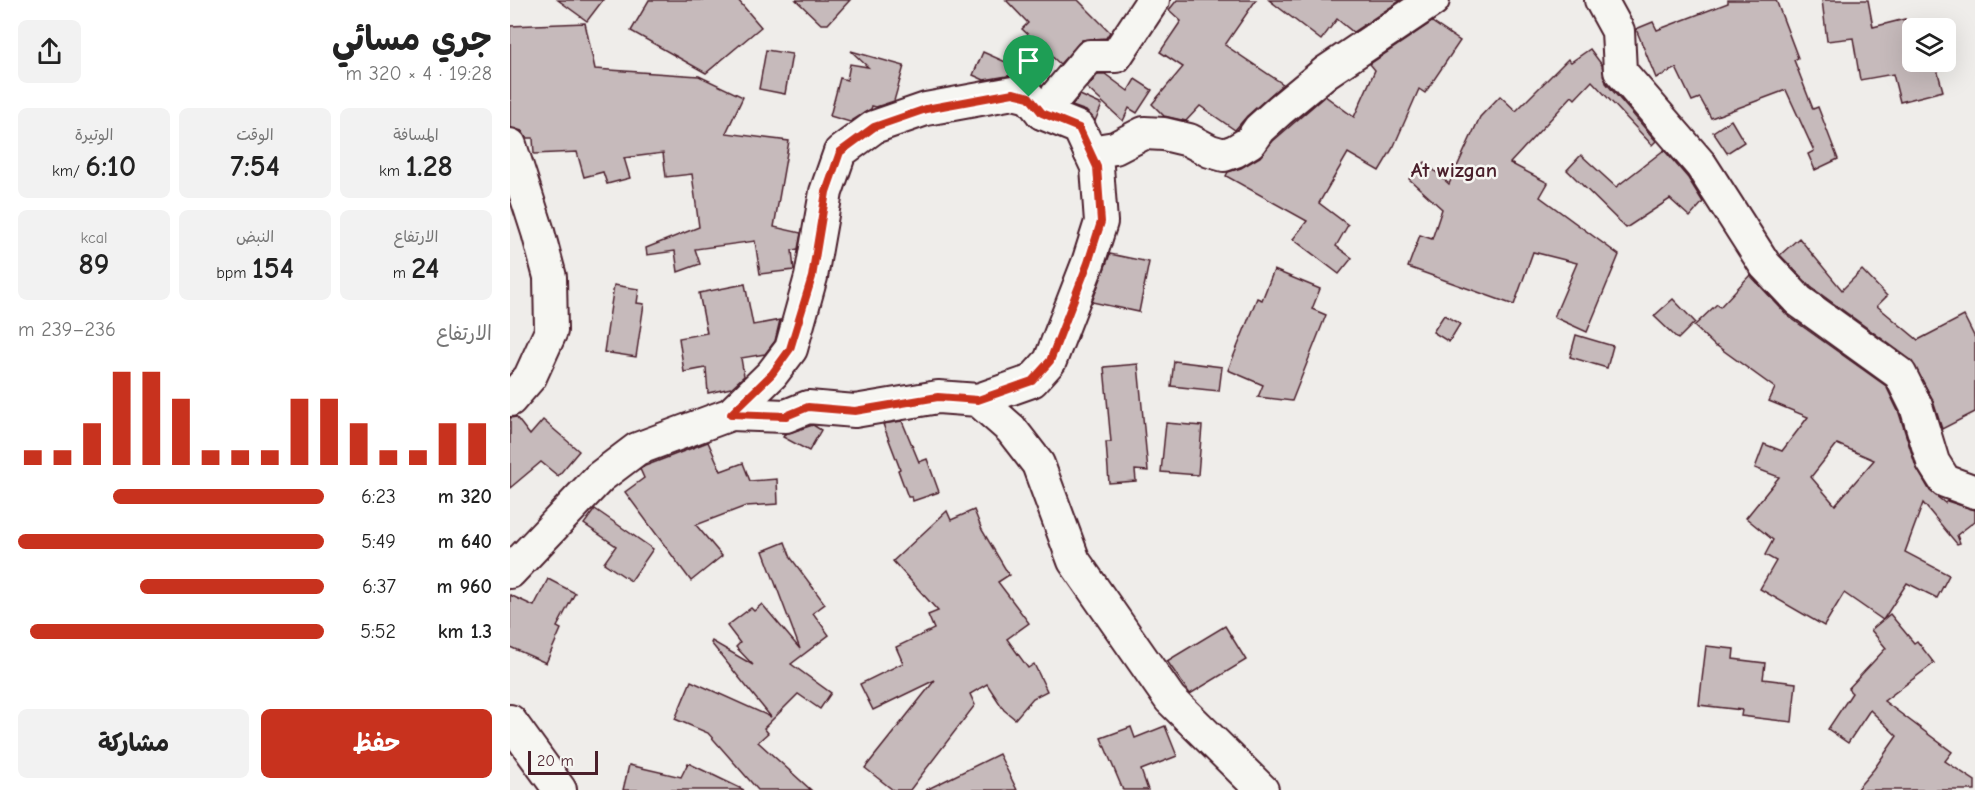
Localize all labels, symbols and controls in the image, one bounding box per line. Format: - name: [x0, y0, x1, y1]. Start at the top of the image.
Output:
- map controls: [1902, 18, 1956, 72]
- button: layers: [1902, 18, 1956, 72]
- button: share: [18, 20, 81, 83]
- text: جري مسائي: [332, 20, 492, 58]
- pin: [1003, 35, 1054, 97]
- icon: arrive: [1012, 44, 1045, 77]
- text: 19:28 · 4 × 320 m: [346, 62, 492, 85]
- text: الوتيرة: [75, 126, 113, 144]
- text: الوقت: [236, 126, 274, 144]
- text: المسافة: [393, 126, 439, 144]
- text: 6:10: [85, 149, 136, 184]
- text: 7:54: [230, 149, 280, 184]
- text: 1.28: [405, 149, 453, 184]
- district label: At wizgan: [1411, 158, 1497, 182]
- text: /km: [52, 162, 85, 180]
- text: km: [379, 162, 405, 180]
- text: النبض: [236, 228, 274, 246]
- text: الارتفاع: [394, 228, 438, 246]
- text: kcal: [81, 229, 107, 247]
- text: 89: [78, 247, 110, 282]
- text: 154: [252, 251, 294, 286]
- text: 24: [411, 251, 439, 286]
- text: bpm: [216, 264, 252, 282]
- text: m: [393, 264, 411, 282]
- text: 236–239 m: [18, 318, 116, 341]
- text: الارتفاع: [436, 322, 492, 345]
- text: 6:23: [361, 485, 396, 508]
- text: 320 m: [438, 485, 492, 508]
- text: 5:49: [361, 530, 396, 553]
- text: 640 m: [438, 530, 492, 553]
- text: 6:37: [362, 575, 396, 598]
- text: 960 m: [437, 575, 492, 598]
- text: 5:52: [360, 620, 396, 643]
- text: 1.3 km: [438, 620, 492, 643]
- button: مشاركة: [18, 709, 249, 778]
- button: حفظ: [261, 709, 492, 778]
- scale bar: [528, 748, 598, 776]
- text: 20 m: [537, 752, 574, 770]

